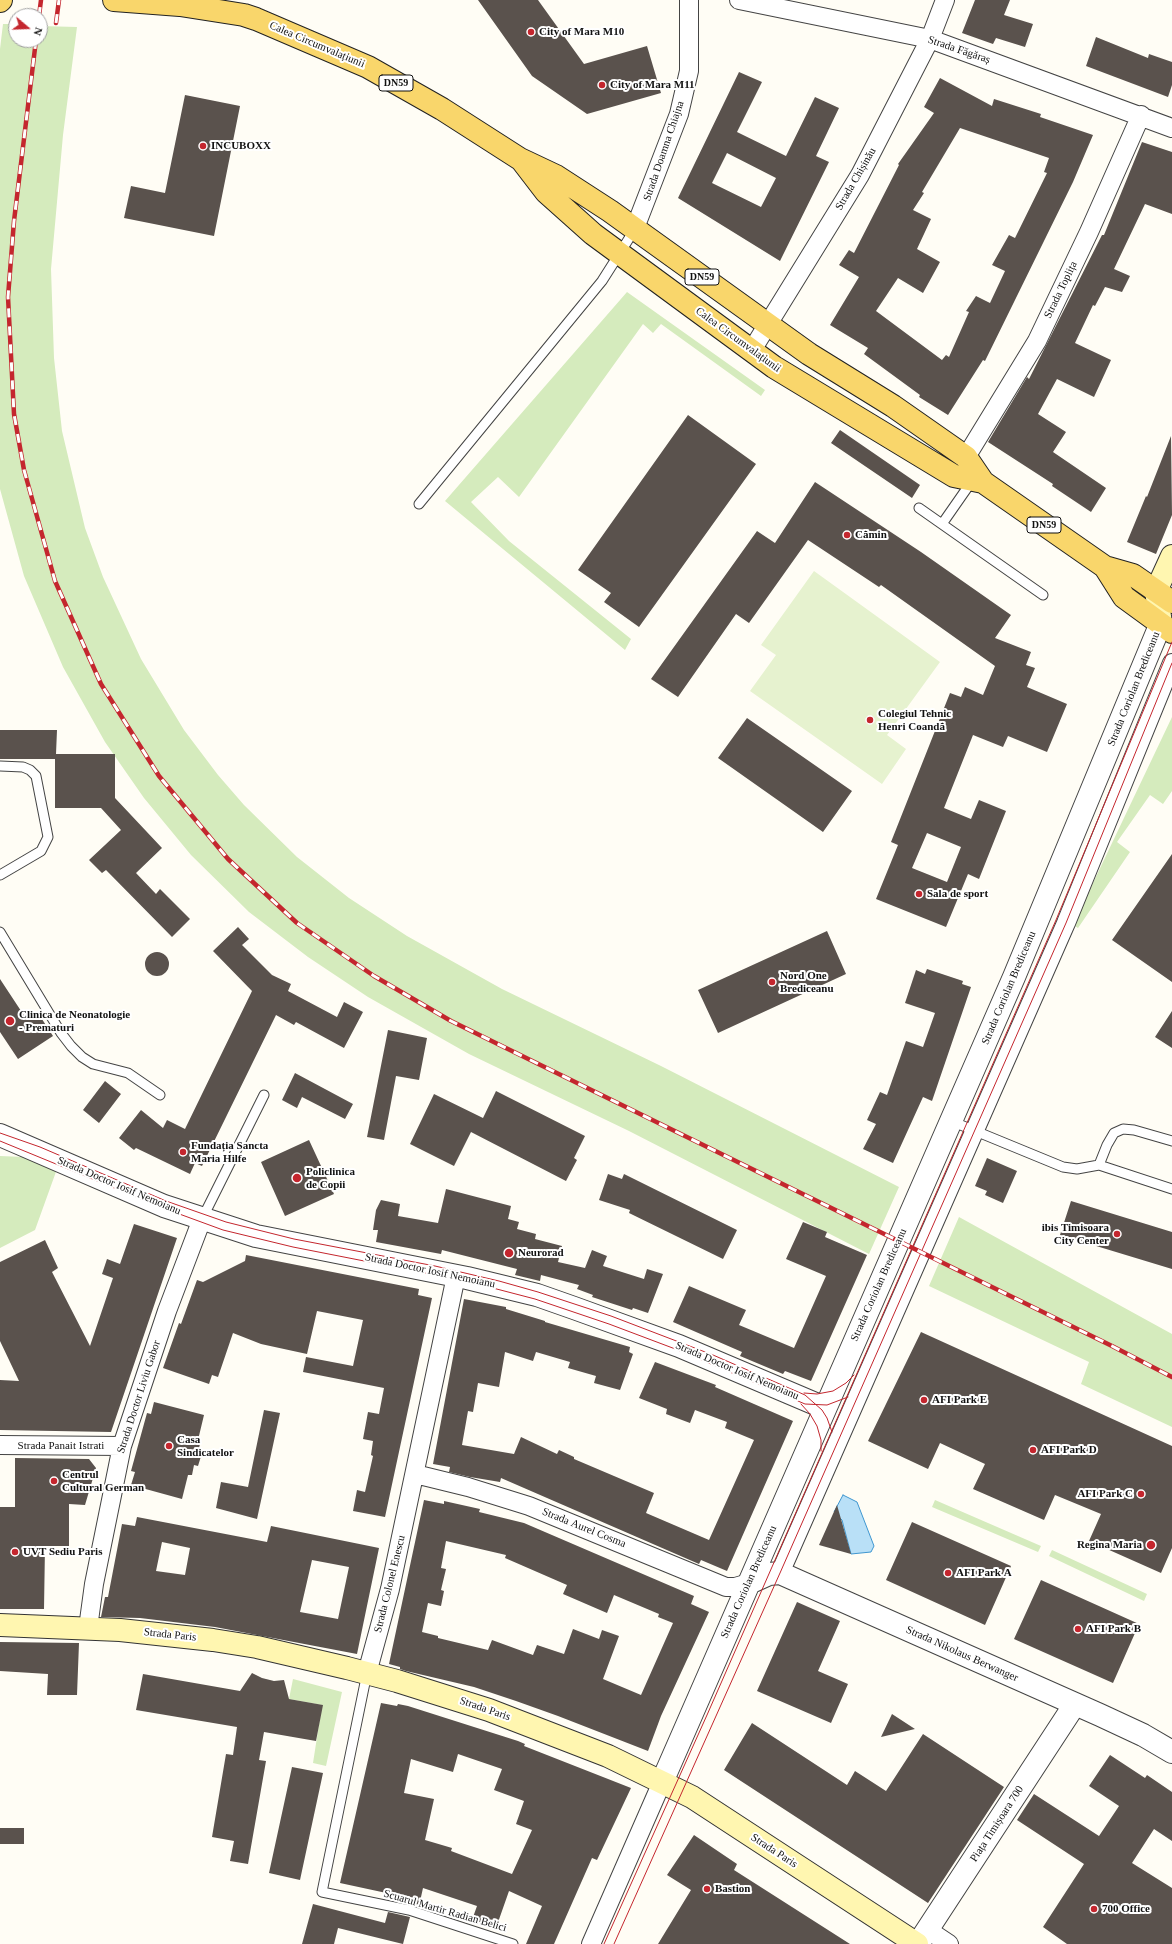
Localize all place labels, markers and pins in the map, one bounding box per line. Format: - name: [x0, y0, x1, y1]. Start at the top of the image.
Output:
- place label: City of Mara M10: [539, 25, 624, 39]
- marker: City of Mara M10: [526, 27, 536, 37]
- place label: City of Mara M11: [610, 78, 695, 92]
- marker: City of Mara M11: [597, 80, 607, 90]
- place label: INCUBOXX: [211, 139, 271, 153]
- marker: INCUBOXX: [198, 141, 208, 151]
- place label: Cămin: [855, 528, 887, 542]
- marker: Cămin: [842, 530, 852, 540]
- place label: Colegiul Tehnic Henri Coandă: [878, 707, 951, 733]
- marker: Colegiul Tehnic Henri Coandă: [865, 715, 875, 725]
- place label: Sala de sport: [927, 887, 988, 901]
- marker: Sala de sport: [914, 889, 924, 899]
- place label: Nord One Brediceanu: [780, 969, 834, 995]
- marker: Nord One Brediceanu: [767, 977, 777, 987]
- place label: Clinica de Neonatologie - Prematuri: [19, 1008, 130, 1034]
- marker: Clinica de Neonatologie - Prematuri: [4, 1015, 16, 1027]
- place label: Fundația Sancta Maria Hilfe: [191, 1139, 268, 1165]
- marker: Fundația Sancta Maria Hilfe: [178, 1147, 188, 1157]
- place label: Policlinica de Copii: [306, 1165, 355, 1191]
- marker: Policlinica de Copii: [291, 1172, 303, 1184]
- place label: ibis Timisoara City Center: [1042, 1221, 1109, 1247]
- marker: ibis Timisoara City Center: [1112, 1229, 1122, 1239]
- place label: Neurorad: [518, 1246, 564, 1260]
- marker: Neurorad: [503, 1247, 515, 1259]
- place label: AFI Park E: [932, 1393, 987, 1407]
- marker: AFI Park E: [919, 1395, 929, 1405]
- place label: Casa Sindicatelor: [177, 1433, 234, 1459]
- marker: Casa Sindicatelor: [164, 1441, 174, 1451]
- place label: AFI Park D: [1041, 1443, 1097, 1457]
- marker: AFI Park D: [1028, 1445, 1038, 1455]
- place label: Centrul Cultural German: [62, 1468, 144, 1494]
- marker: Centrul Cultural German: [49, 1476, 59, 1486]
- place label: AFI Park C: [1077, 1487, 1133, 1501]
- marker: AFI Park C: [1136, 1489, 1146, 1499]
- place label: Regina Maria: [1077, 1538, 1142, 1552]
- marker: Regina Maria: [1145, 1539, 1157, 1551]
- place label: UVT Sediu Paris: [23, 1545, 102, 1559]
- marker: UVT Sediu Paris: [10, 1547, 20, 1557]
- place label: AFI Park A: [956, 1566, 1012, 1580]
- marker: AFI Park A: [943, 1568, 953, 1578]
- place label: AFI Park B: [1086, 1622, 1141, 1636]
- marker: AFI Park B: [1073, 1624, 1083, 1634]
- place label: Bastion: [715, 1882, 750, 1896]
- marker: Bastion: [702, 1884, 712, 1894]
- place label: 700 Office: [1102, 1902, 1150, 1916]
- marker: 700 Office: [1089, 1904, 1099, 1914]

